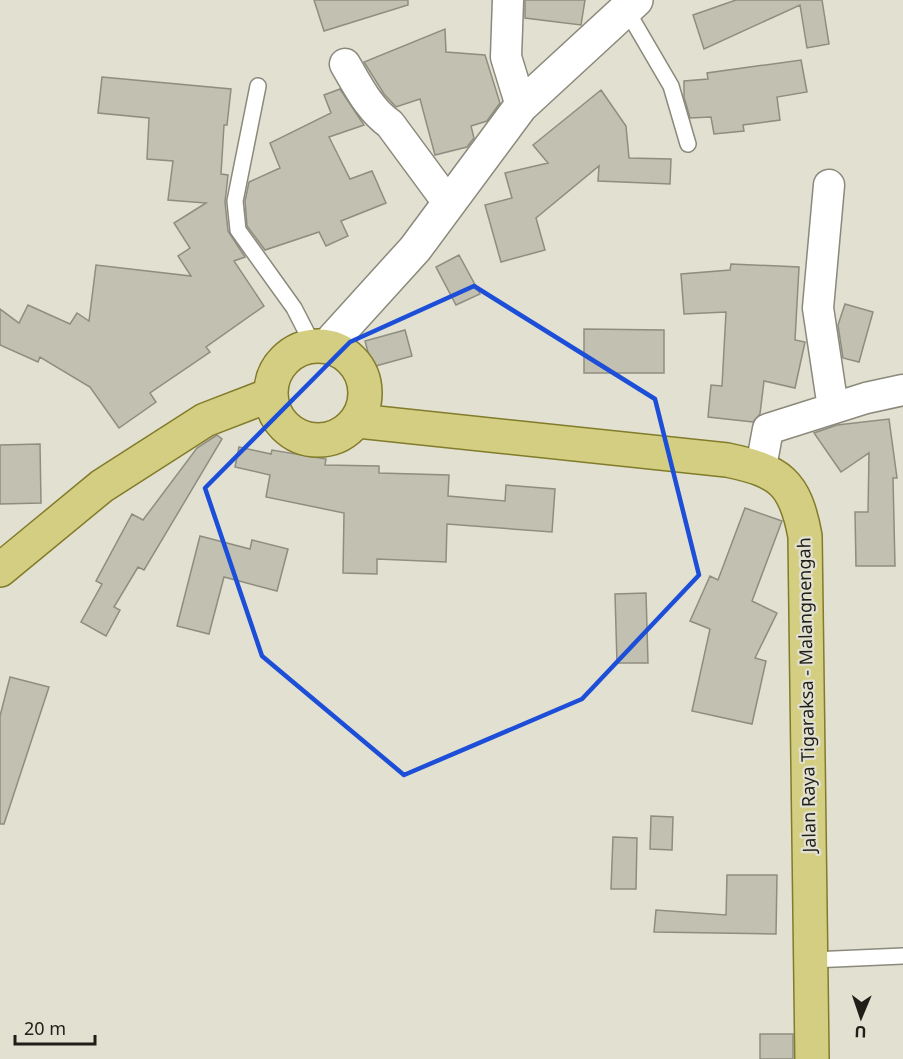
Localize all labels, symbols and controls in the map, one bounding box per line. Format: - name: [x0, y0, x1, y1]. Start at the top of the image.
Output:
- street label: Jalan Raya Tigaraksa - Malangnengah: [791, 537, 821, 855]
- north arrow: [831, 987, 891, 1047]
- scale bar: [15, 1008, 94, 1046]
- text: 20 m: [24, 1016, 66, 1040]
- text: U: [854, 1021, 867, 1043]

